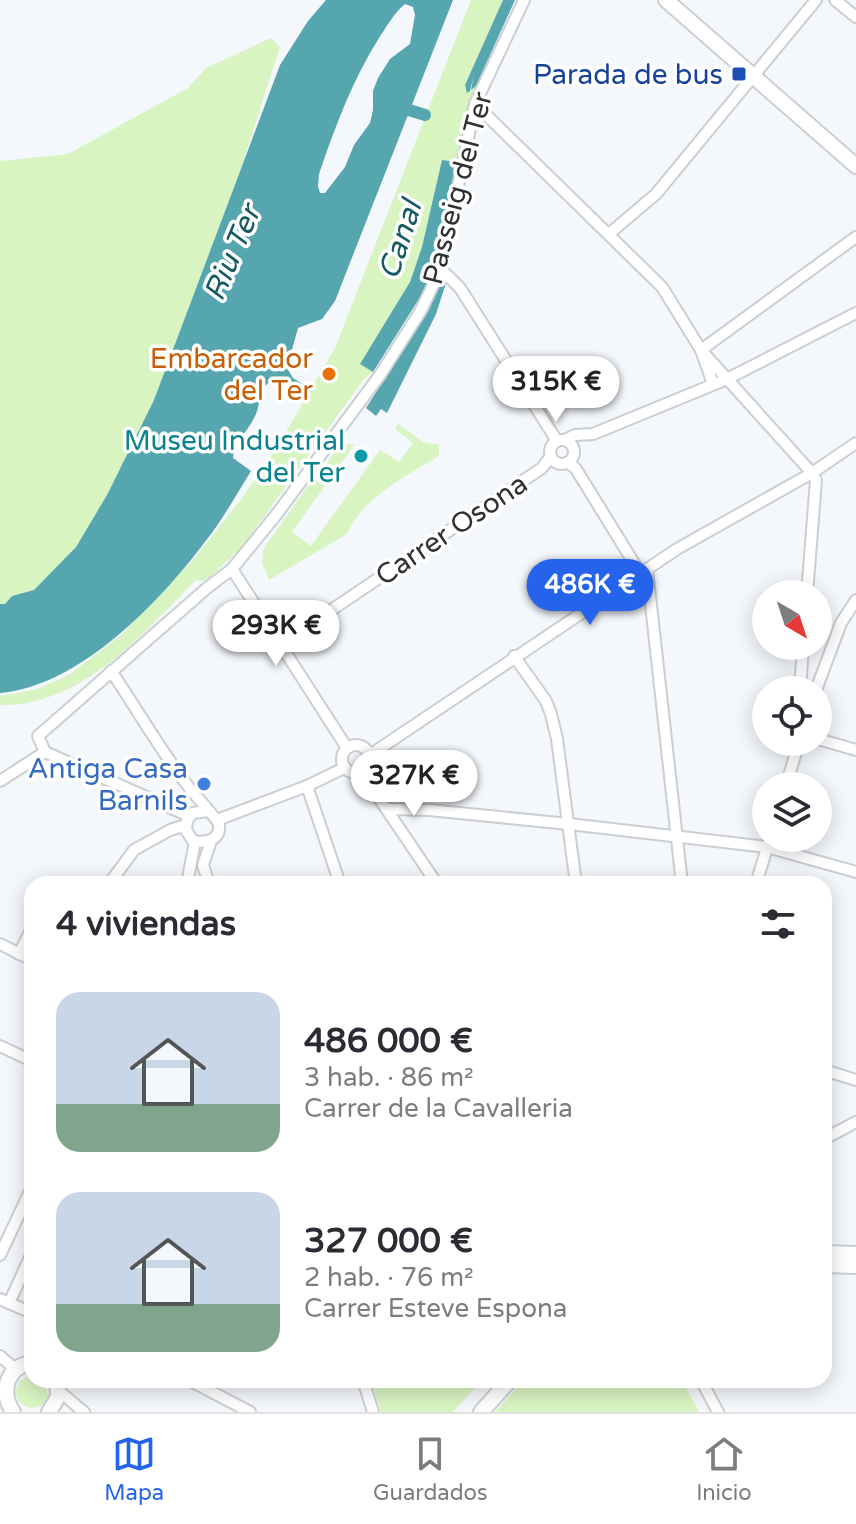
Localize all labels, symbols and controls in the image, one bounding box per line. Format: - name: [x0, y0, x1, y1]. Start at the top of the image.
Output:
- place label: Parada de bus: [533, 58, 723, 92]
- marker: Parada de bus: [730, 65, 748, 83]
- street label: Passeig del Ter: [416, 88, 500, 288]
- water label: Canal: [370, 193, 432, 284]
- water label: Riu Ter: [196, 197, 270, 306]
- place label: Embarcador del Ter: [150, 342, 313, 408]
- pin: 315K €: [491, 356, 621, 424]
- marker: Embarcador del Ter: [320, 365, 338, 383]
- text: 315K €: [511, 366, 601, 397]
- place label: Museu Industrial del Ter: [124, 424, 345, 490]
- marker: Museu Industrial del Ter: [352, 447, 370, 465]
- street label: Carrer Osona: [369, 467, 534, 593]
- pin: 486K €: [525, 559, 655, 627]
- text: 486K €: [545, 569, 635, 600]
- north arrow: [752, 580, 832, 660]
- map controls: [752, 580, 832, 852]
- pin: 293K €: [211, 600, 341, 668]
- text: 293K €: [231, 610, 321, 641]
- button: locate: [752, 676, 832, 756]
- pin: 327K €: [349, 750, 479, 818]
- place label: Antiga Casa Barnils: [28, 752, 188, 818]
- text: 327K €: [369, 760, 459, 791]
- button: layers: [752, 772, 832, 852]
- marker: Antiga Casa Barnils: [195, 775, 213, 793]
- icon: filters: [756, 902, 800, 946]
- text: 4 viviendas: [56, 904, 236, 945]
- text: 486 000 €: [304, 1021, 473, 1062]
- icon: home: [120, 1024, 216, 1120]
- text: 3 hab. · 86 m²: [304, 1062, 474, 1093]
- text: Carrer de la Cavalleria: [304, 1093, 573, 1124]
- text: 327 000 €: [304, 1221, 473, 1262]
- icon: home: [120, 1224, 216, 1320]
- text: 2 hab. · 76 m²: [304, 1262, 474, 1293]
- text: Carrer Esteve Espona: [304, 1293, 567, 1324]
- tab: Mapa: [104, 1432, 164, 1506]
- tab: Guardados: [373, 1432, 487, 1506]
- tab: Inicio: [696, 1432, 752, 1506]

